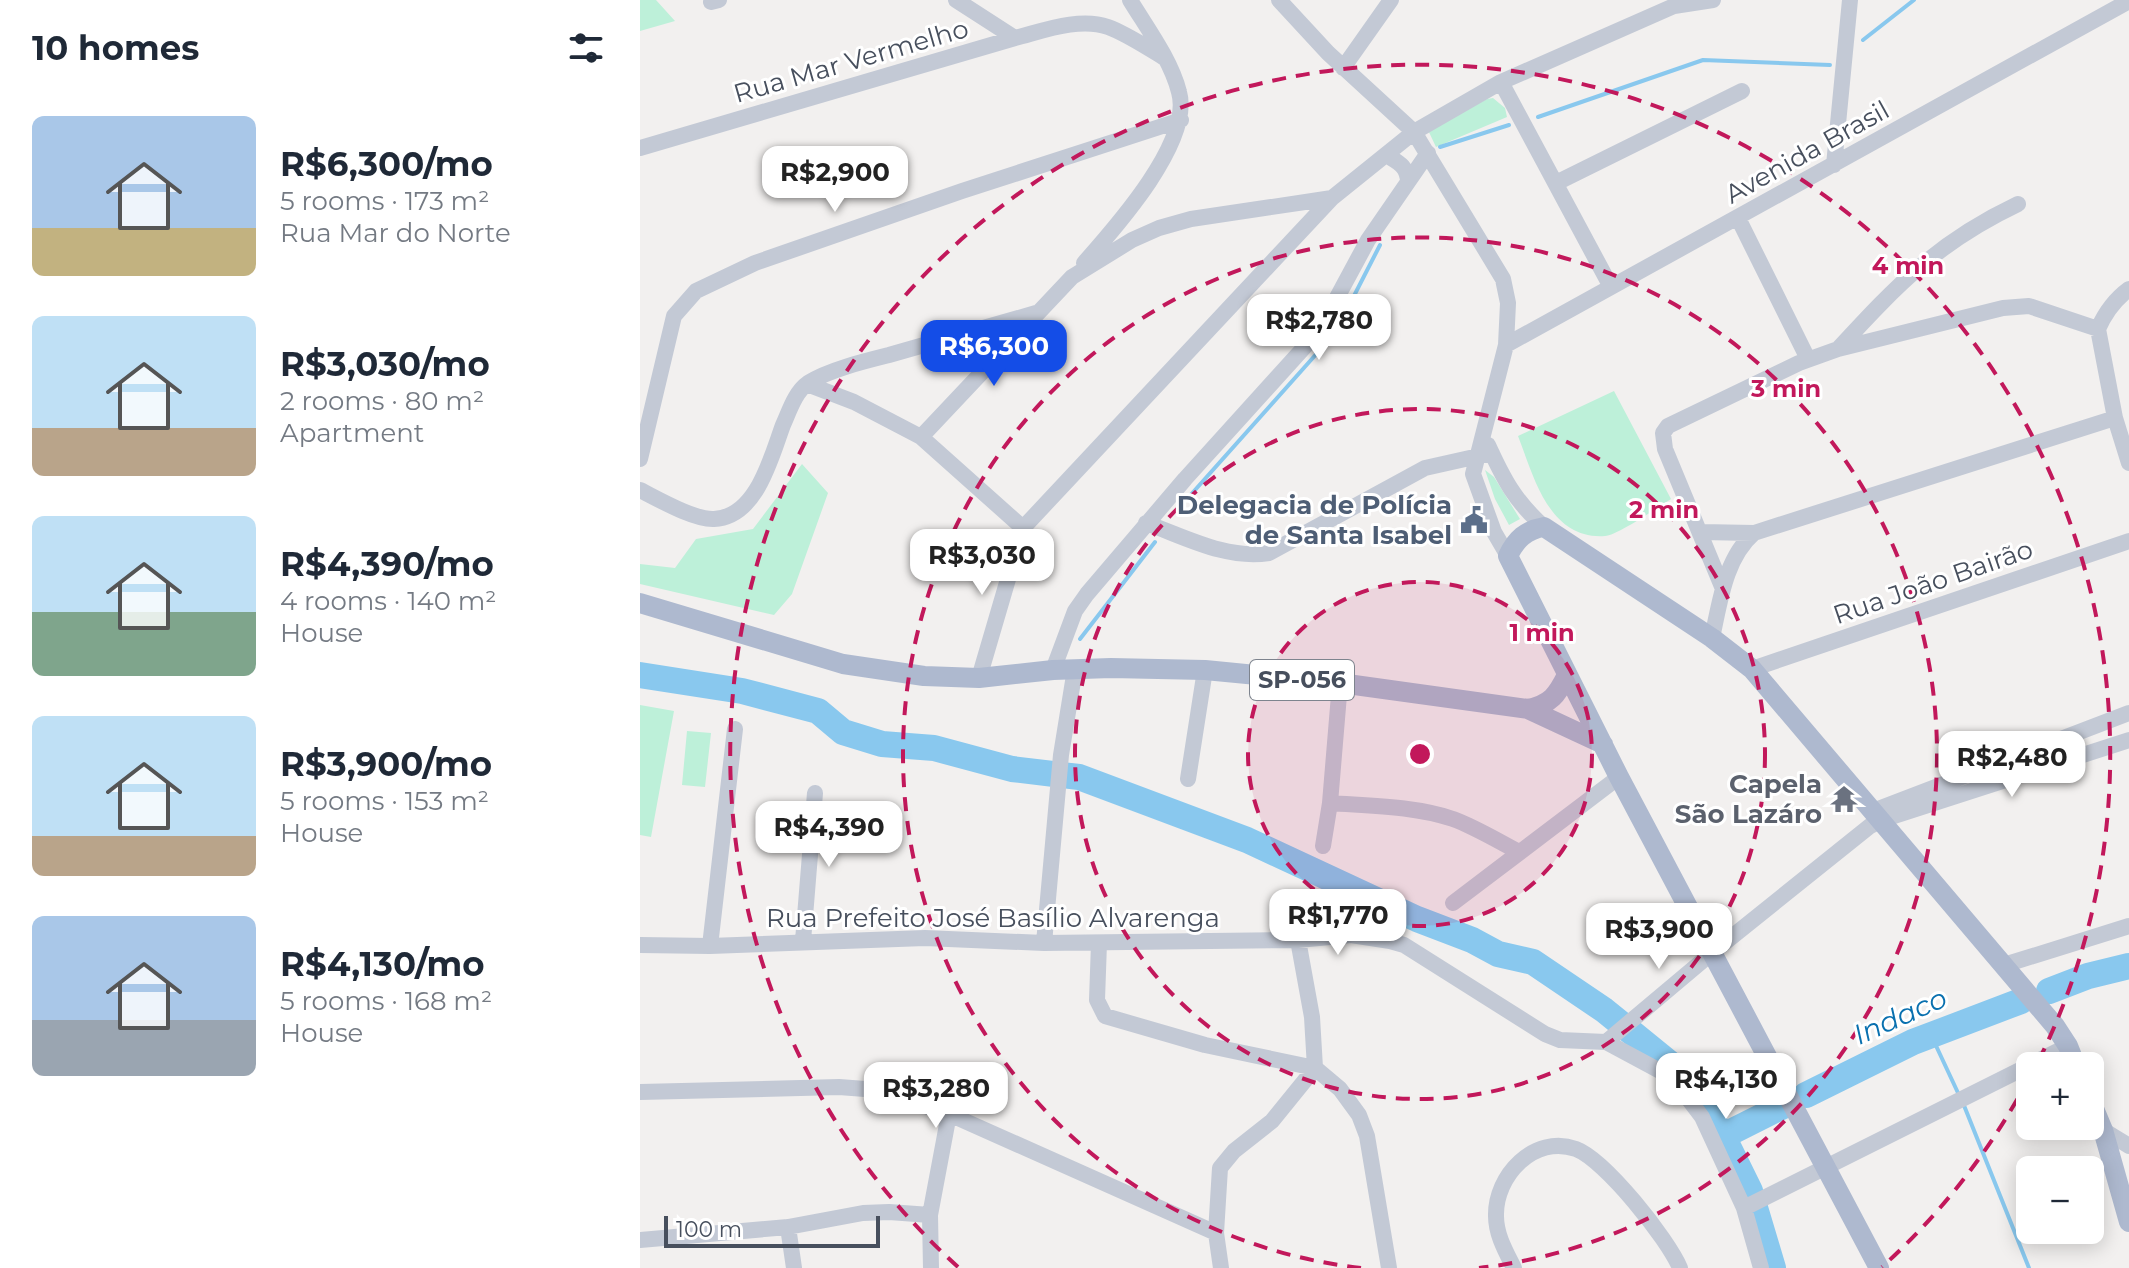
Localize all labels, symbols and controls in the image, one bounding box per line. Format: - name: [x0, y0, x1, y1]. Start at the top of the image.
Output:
- street label: Rua Mar Vermelho: [730, 12, 972, 110]
- icon: filters: [564, 26, 608, 70]
- text: 10 homes: [32, 27, 199, 69]
- street label: Avenida Brasil: [1719, 94, 1895, 210]
- text: R$6,300/mo: [280, 143, 493, 185]
- pin: R$2,900: [761, 146, 909, 214]
- icon: home: [96, 148, 192, 244]
- text: R$2,900: [780, 156, 890, 188]
- text: 5 rooms · 173 m²: [280, 185, 489, 217]
- text: Rua Mar do Norte: [280, 217, 511, 249]
- text: 4 min: [1872, 251, 1944, 280]
- pin: R$2,780: [1245, 294, 1393, 362]
- text: R$2,780: [1265, 304, 1373, 336]
- pin: R$6,300: [920, 320, 1068, 388]
- text: R$6,300: [939, 330, 1049, 362]
- text: R$3,030/mo: [280, 343, 490, 385]
- icon: home: [96, 348, 192, 444]
- text: 3 min: [1750, 374, 1821, 403]
- text: 2 rooms · 80 m²: [280, 385, 484, 417]
- text: Apartment: [280, 417, 424, 449]
- place label: Delegacia de Polícia de Santa Isabel: [1177, 489, 1452, 551]
- text: 2 min: [1629, 495, 1699, 524]
- public building icon: Delegacia de Polícia de Santa Isabel: [1459, 505, 1489, 535]
- pin: R$3,030: [908, 529, 1056, 597]
- street label: Rua João Bairão: [1829, 533, 2037, 631]
- text: R$3,030: [928, 539, 1036, 571]
- text: R$4,390/mo: [280, 543, 494, 585]
- icon: home: [96, 548, 192, 644]
- text: 4 rooms · 140 m²: [280, 585, 497, 617]
- text: House: [280, 617, 363, 649]
- text: 1 min: [1509, 618, 1575, 647]
- road number: SP-056: [1250, 660, 1354, 700]
- pin: R$2,480: [1938, 731, 2086, 799]
- centre of rings: [1406, 740, 1434, 768]
- text: R$2,480: [1956, 741, 2068, 773]
- text: R$3,900/mo: [280, 743, 492, 785]
- icon: home: [96, 748, 192, 844]
- place label: Capela São Lazáro: [1675, 768, 1822, 830]
- temple icon: Capela São Lazáro: [1829, 784, 1859, 814]
- text: 5 rooms · 153 m²: [280, 785, 489, 817]
- pin: R$4,390: [755, 801, 903, 869]
- text: R$4,390: [773, 811, 885, 843]
- text: House: [280, 817, 363, 849]
- pin: R$1,770: [1264, 889, 1412, 957]
- text: R$1,770: [1287, 899, 1389, 931]
- street label: Rua Prefeito José Basílio Alvarenga: [766, 902, 1220, 934]
- pin: R$3,900: [1585, 903, 1733, 971]
- text: R$3,900: [1604, 913, 1714, 945]
- text: R$4,130/mo: [280, 943, 485, 985]
- icon: home: [96, 948, 192, 1044]
- water label: Indaco: [1848, 980, 1952, 1052]
- text: 5 rooms · 168 m²: [280, 985, 492, 1017]
- text: House: [280, 1017, 363, 1049]
- map controls: [2016, 1052, 2104, 1244]
- button: +: [2016, 1052, 2104, 1140]
- pin: R$4,130: [1652, 1053, 1800, 1121]
- pin: R$3,280: [862, 1062, 1010, 1130]
- text: R$4,130: [1674, 1063, 1778, 1095]
- text: R$3,280: [882, 1072, 990, 1104]
- button: −: [2016, 1156, 2104, 1244]
- scale bar: [664, 1212, 880, 1248]
- text: 100 m: [676, 1216, 742, 1243]

